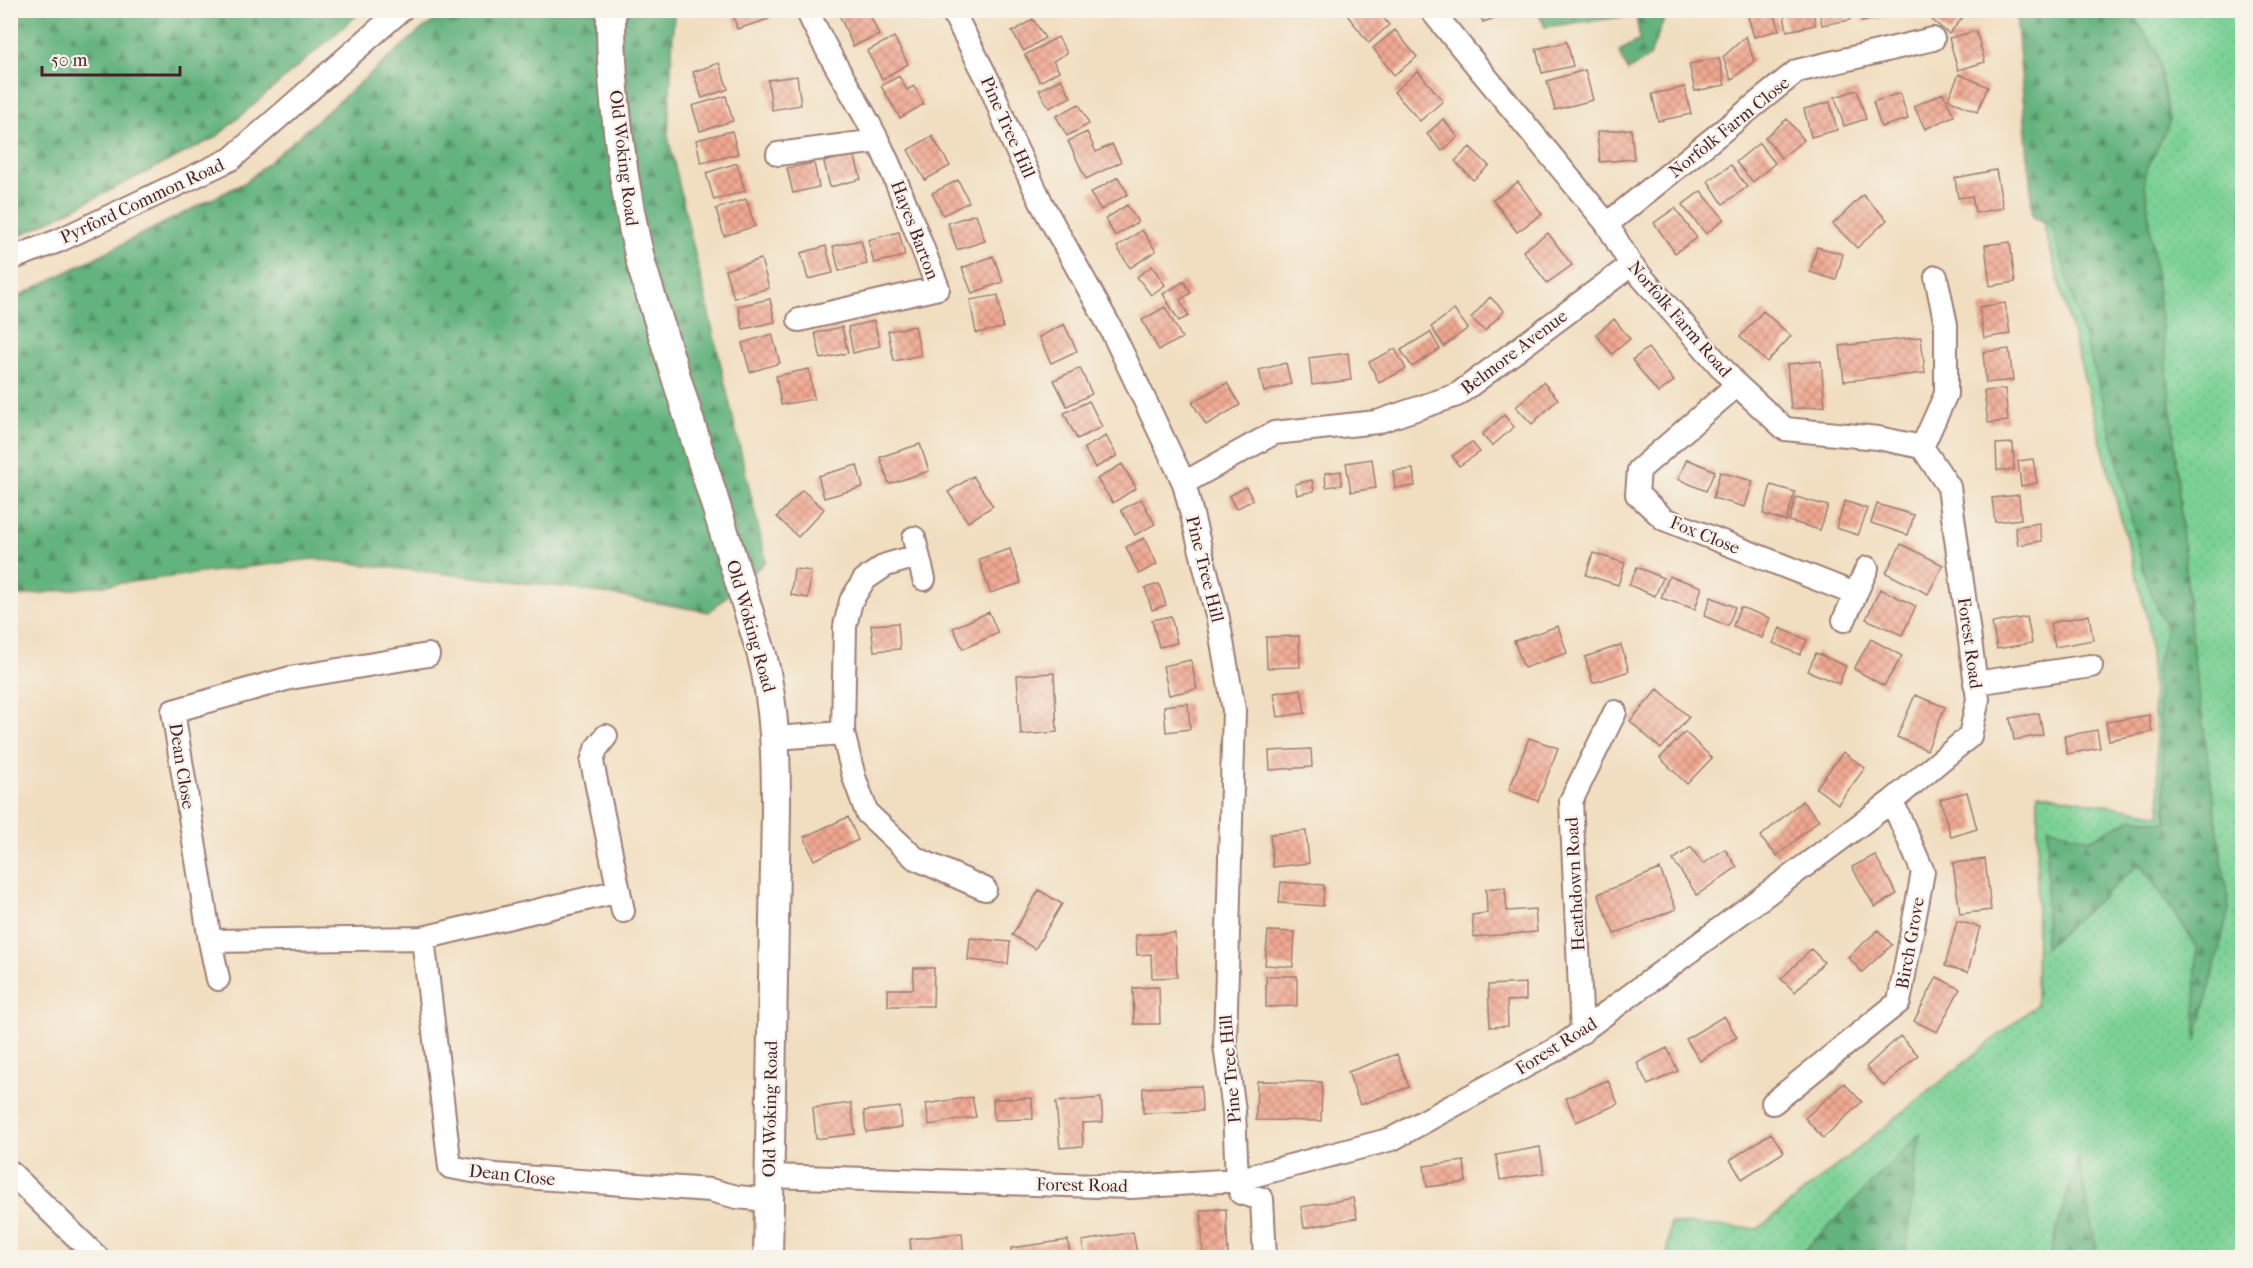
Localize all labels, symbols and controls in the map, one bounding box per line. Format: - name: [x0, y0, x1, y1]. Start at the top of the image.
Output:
- scale bar: [42, 39, 180, 77]
- text: 50 m: [51, 50, 88, 71]
- street label: Norfolk Farm Close: [1665, 72, 1794, 182]
- street label: Pine Tree Hill: [976, 73, 1039, 181]
- street label: Old Woking Road: [605, 89, 642, 227]
- street label: Pyrford Common Road: [57, 154, 228, 249]
- street label: Hayes Barton: [886, 178, 943, 283]
- street label: Norfolk Farm Road: [1623, 257, 1736, 382]
- street label: Belmore Avenue: [1457, 305, 1572, 399]
- street label: Fox Close: [1667, 512, 1743, 559]
- street label: Pine Tree Hill: [1181, 514, 1228, 625]
- street label: Old Woking Road: [722, 557, 780, 695]
- street label: Forest Road: [1953, 596, 1986, 690]
- street label: Dean Close: [164, 722, 199, 811]
- street label: Heathdown Road: [1561, 816, 1589, 951]
- street label: Birch Grove: [1892, 895, 1929, 991]
- street label: Forest Road: [1512, 1013, 1601, 1080]
- street label: Pine Tree Hill: [1215, 1014, 1246, 1124]
- street label: Old Woking Road: [759, 1040, 782, 1178]
- street label: Dean Close: [468, 1161, 556, 1190]
- street label: Forest Road: [1036, 1174, 1128, 1197]

